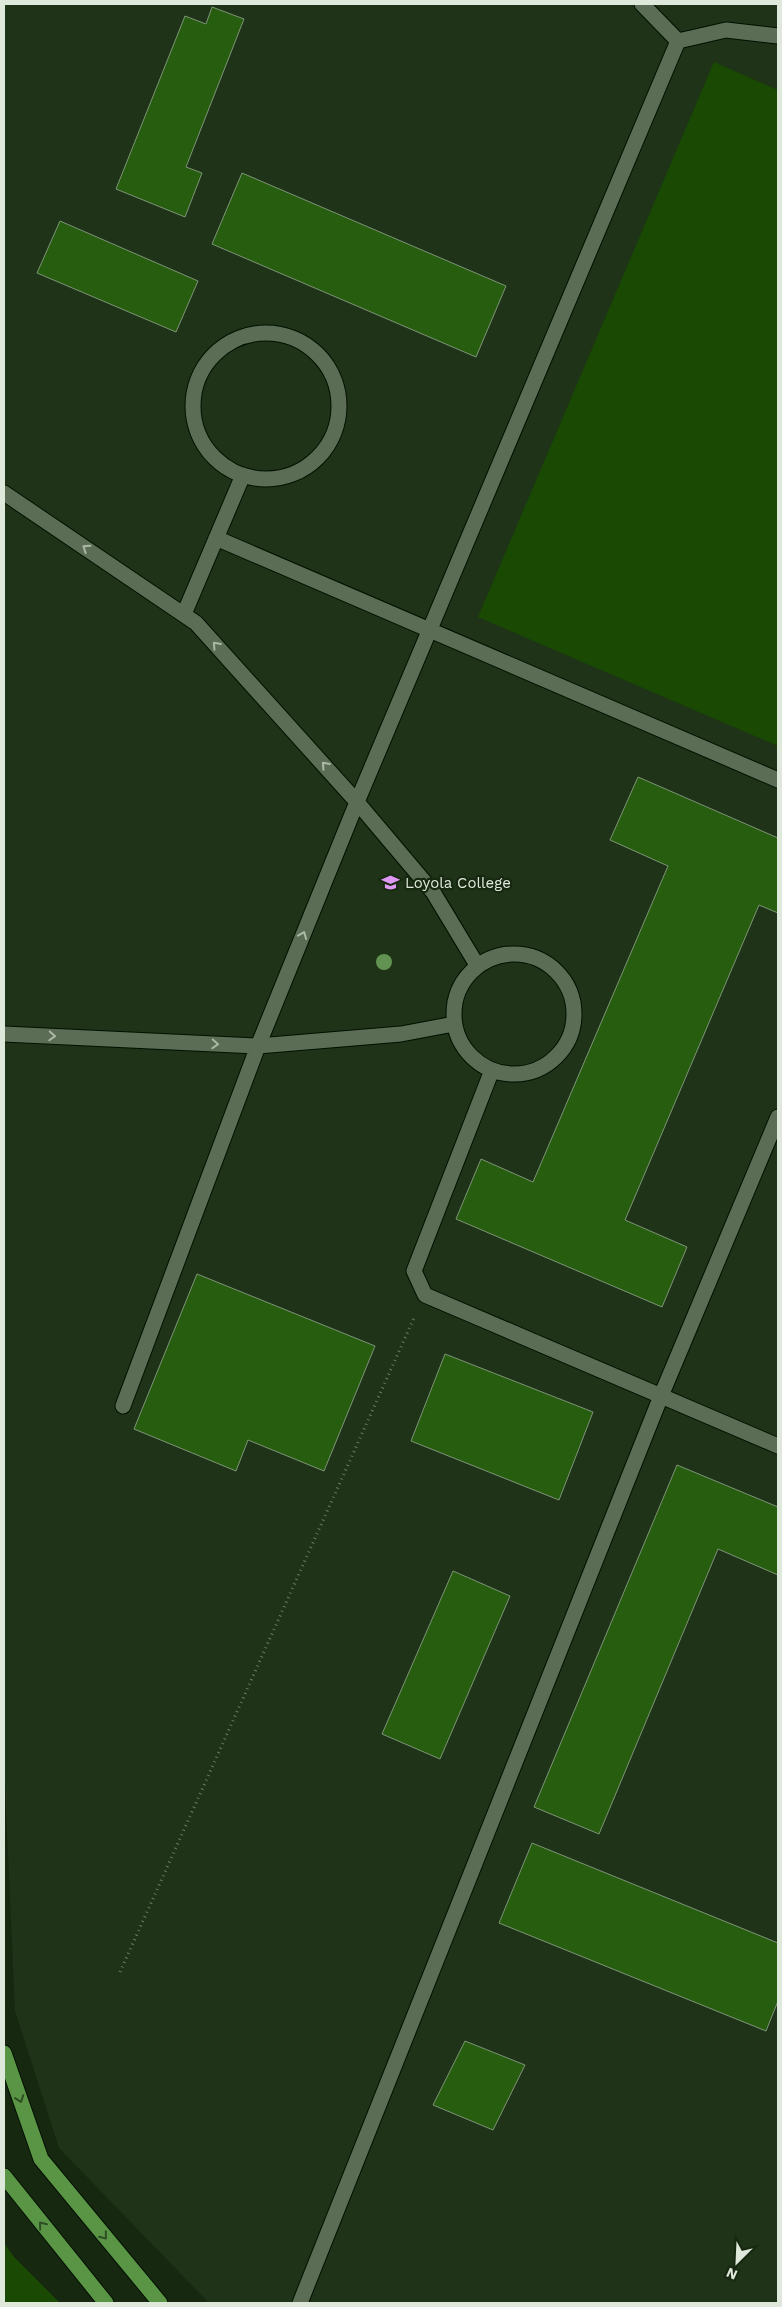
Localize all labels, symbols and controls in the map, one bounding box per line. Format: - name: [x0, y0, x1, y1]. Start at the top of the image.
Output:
- one-way arrow: [82, 545, 92, 554]
- one-way arrow: [213, 641, 222, 650]
- one-way arrow: [321, 762, 330, 771]
- school or university icon: Loyola College: [381, 873, 401, 893]
- place label: Loyola College: [405, 874, 511, 892]
- one-way arrow: [297, 931, 307, 940]
- one-way arrow: [49, 1031, 57, 1042]
- one-way arrow: [211, 1038, 219, 1049]
- one-way arrow: [14, 2095, 24, 2103]
- one-way arrow: [40, 2222, 48, 2231]
- one-way arrow: [99, 2230, 108, 2239]
- north arrow: [712, 2237, 762, 2287]
- text: N: [724, 2264, 740, 2283]

